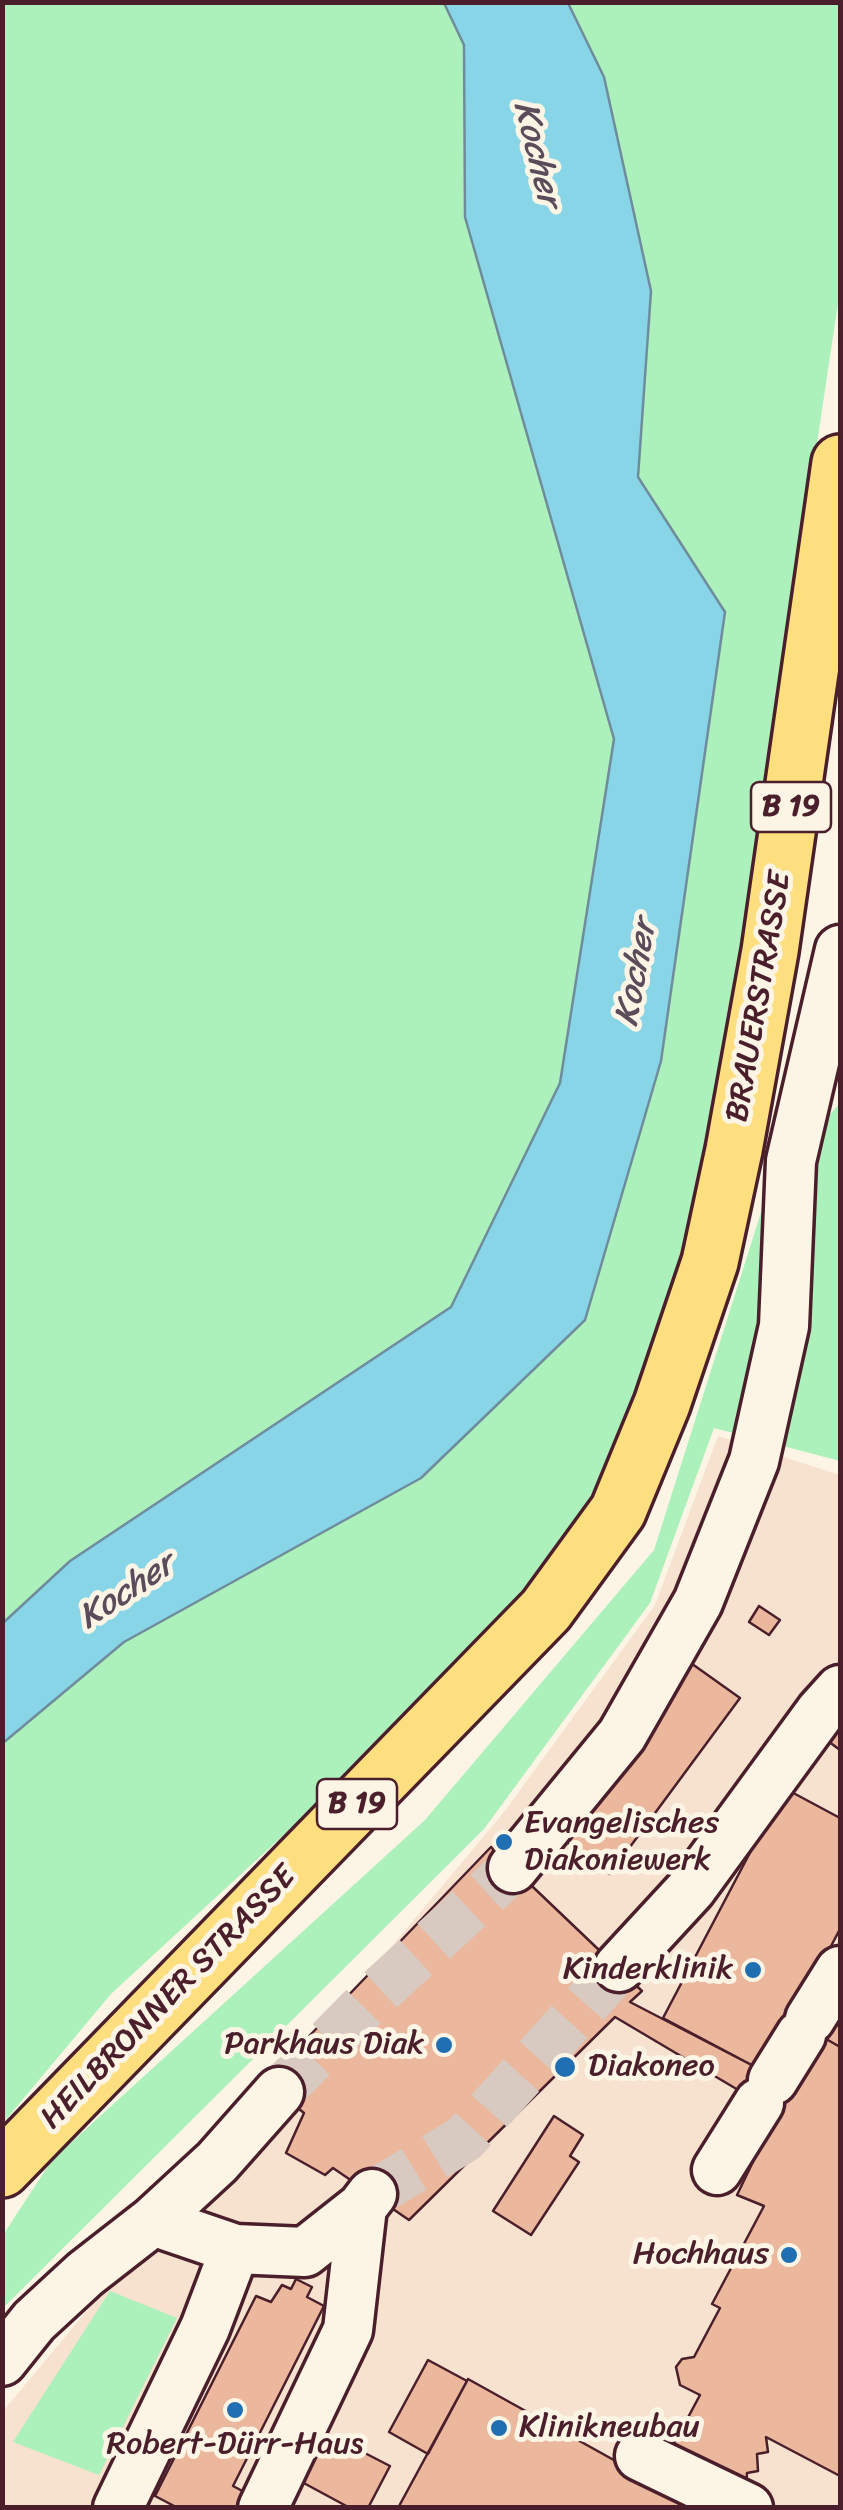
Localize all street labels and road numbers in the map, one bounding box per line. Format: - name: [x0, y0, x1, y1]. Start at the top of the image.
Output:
- road number: B 19: [751, 782, 831, 832]
- street label: BRAUERSTRASSE: [719, 869, 801, 1125]
- road number: B 19: [317, 1779, 397, 1829]
- street label: HEILBRONNER STRASSE: [33, 1858, 305, 2138]

